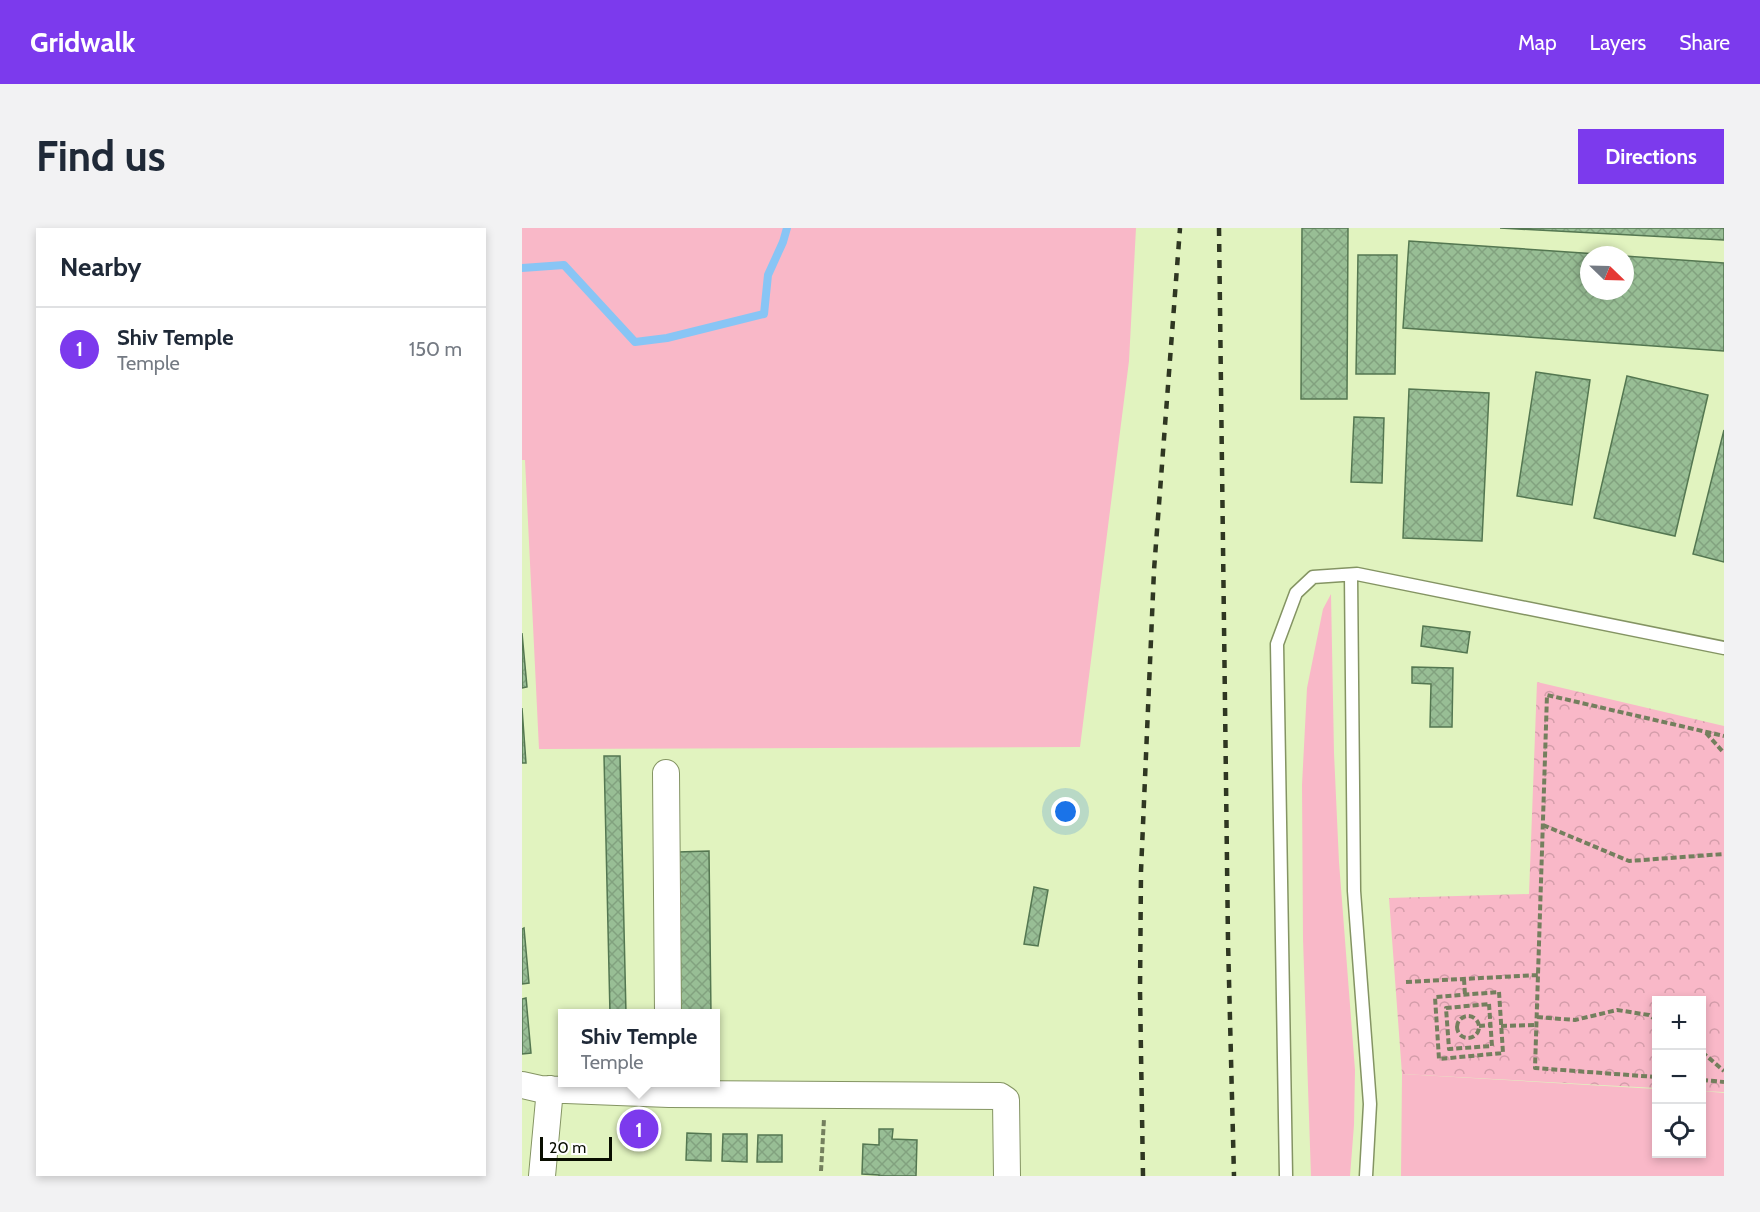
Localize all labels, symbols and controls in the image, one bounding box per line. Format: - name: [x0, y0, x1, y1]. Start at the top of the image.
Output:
- text: Gridwalk: [30, 25, 135, 59]
- text: Map: [1518, 30, 1557, 55]
- text: Layers: [1590, 30, 1646, 55]
- text: Share: [1679, 30, 1730, 55]
- button: Directions: [1578, 129, 1724, 184]
- text: Find us: [36, 130, 165, 182]
- north arrow: [1580, 246, 1634, 300]
- text: Nearby: [60, 251, 141, 283]
- text: Shiv Temple: [117, 324, 234, 351]
- text: 1: [76, 337, 83, 361]
- text: 150 m: [409, 337, 462, 361]
- text: Temple: [117, 351, 180, 375]
- your location: [1051, 797, 1080, 826]
- map controls: [1652, 996, 1706, 1158]
- button: +: [1652, 996, 1706, 1050]
- popup: [558, 1009, 720, 1087]
- text: Shiv Temple: [581, 1023, 697, 1050]
- text: Temple: [581, 1050, 644, 1074]
- button: −: [1652, 1050, 1706, 1104]
- button: locate: [1652, 1104, 1706, 1158]
- pin: 1: [620, 1106, 658, 1152]
- scale bar: [540, 1134, 612, 1162]
- text: 20 m: [549, 1138, 586, 1157]

